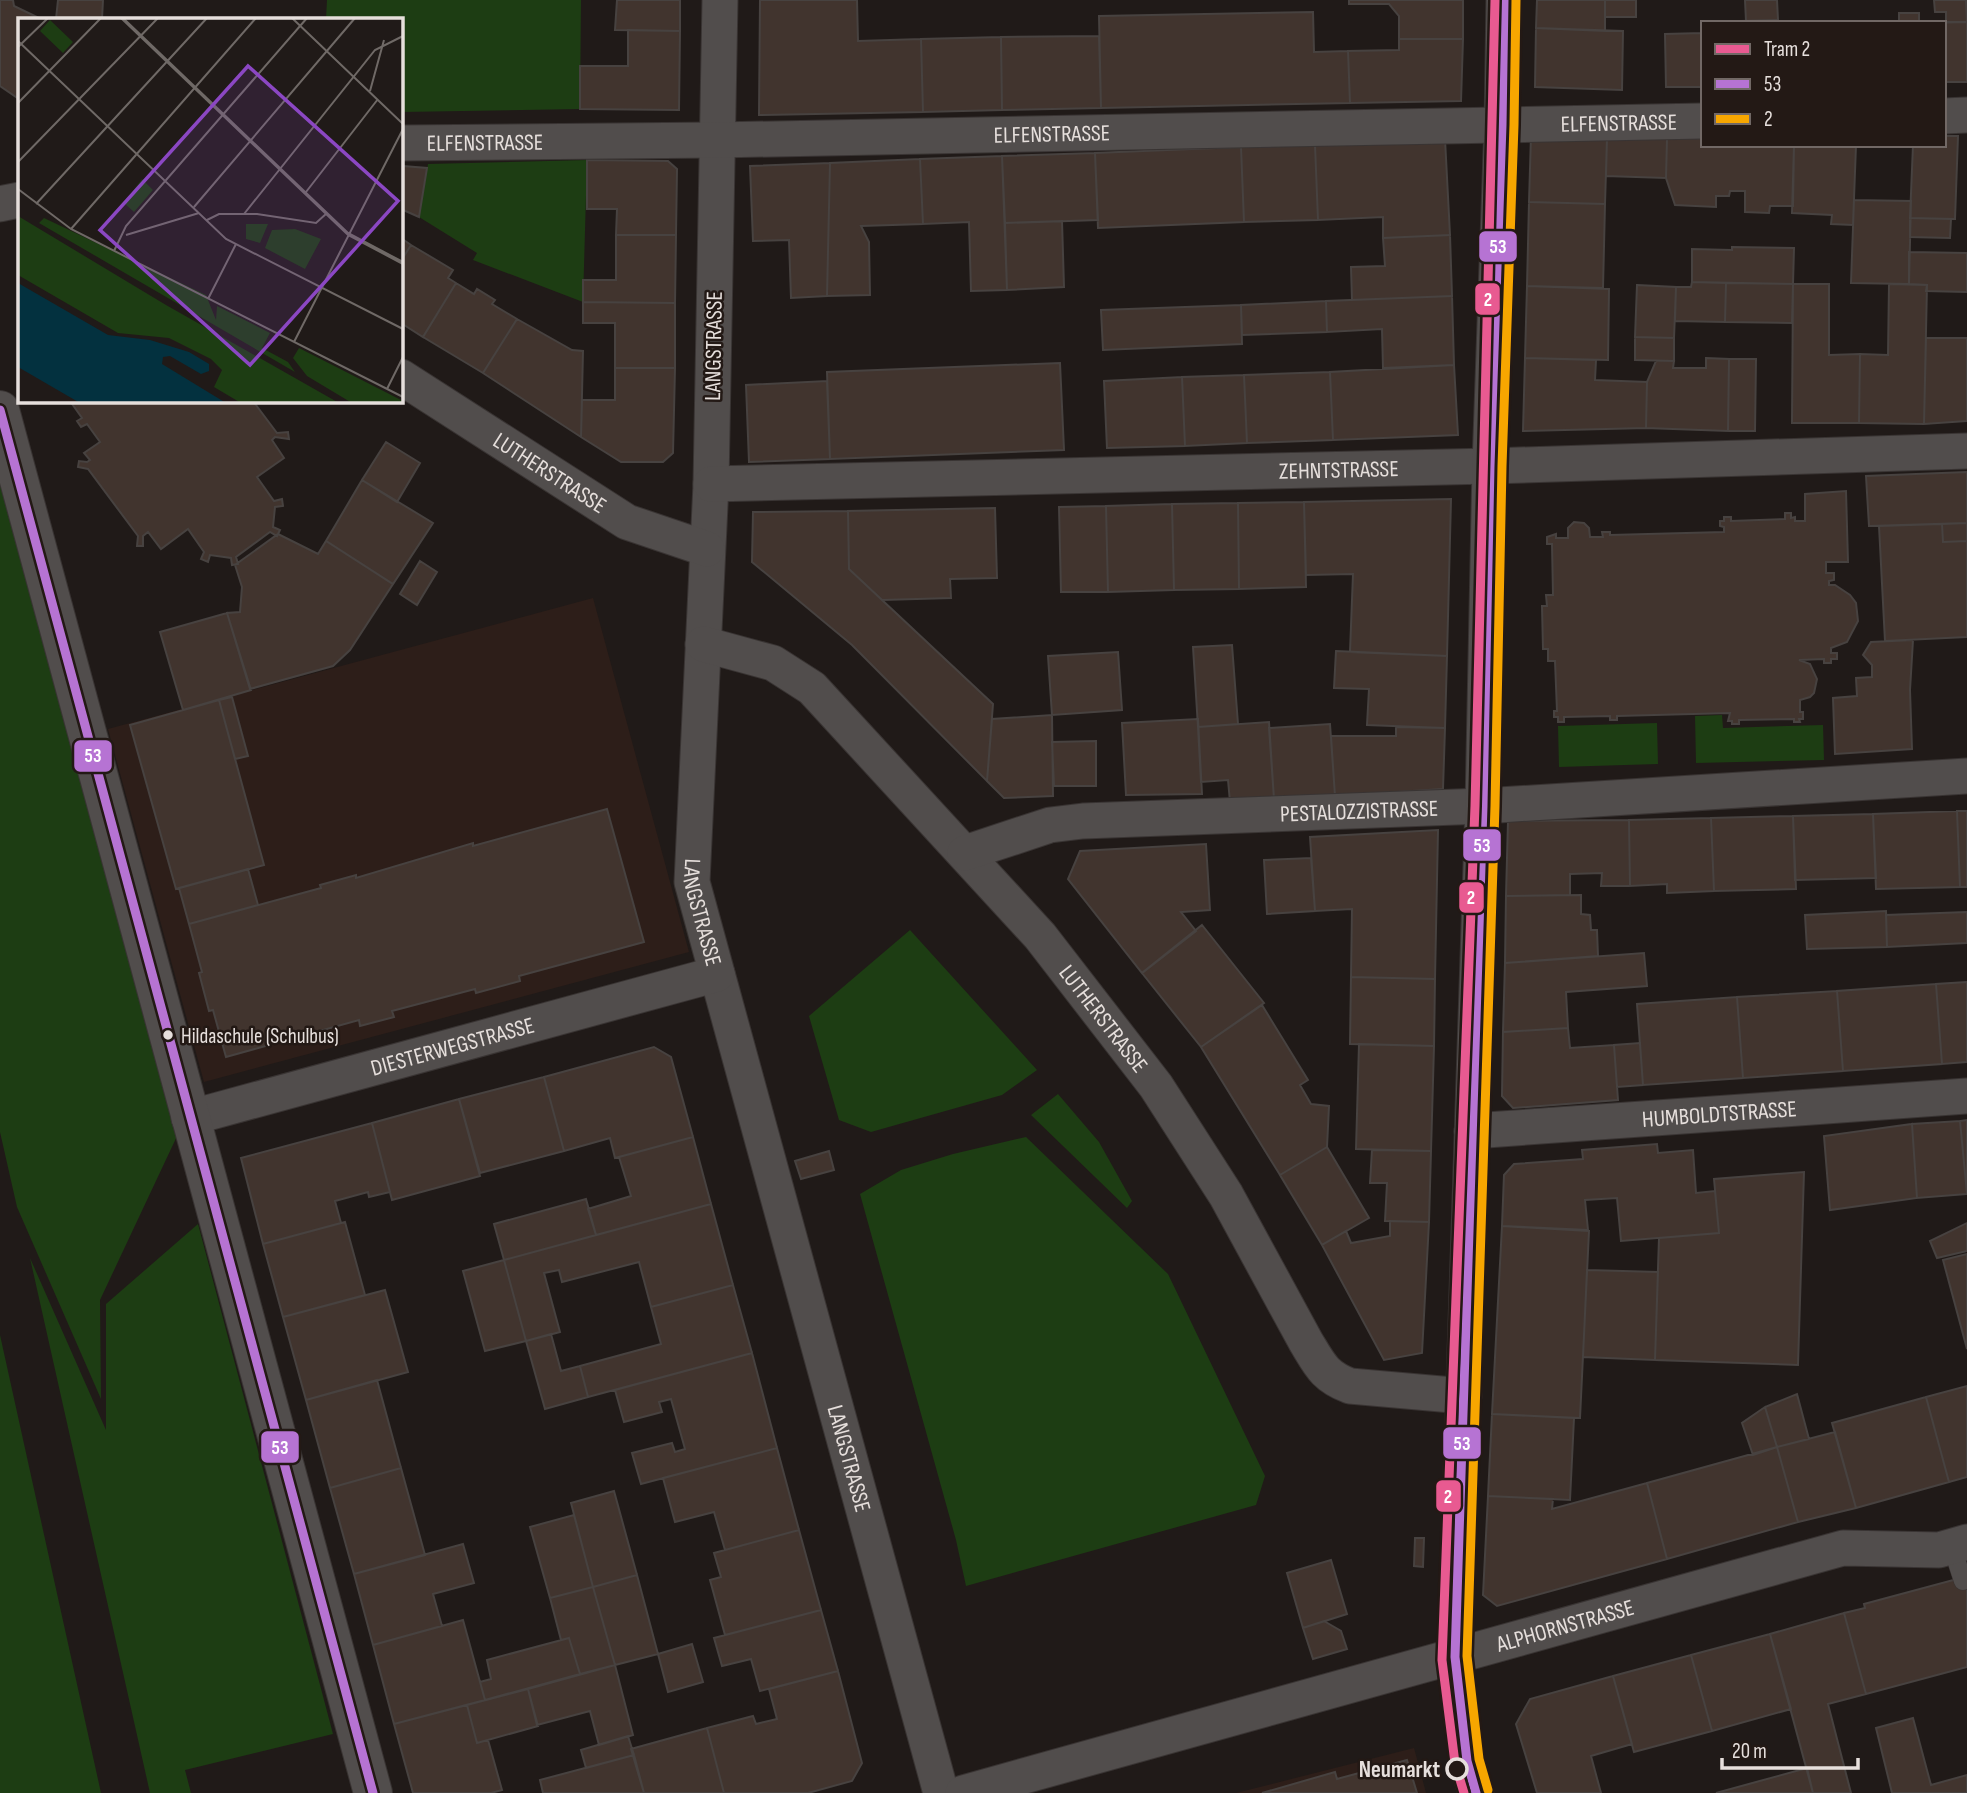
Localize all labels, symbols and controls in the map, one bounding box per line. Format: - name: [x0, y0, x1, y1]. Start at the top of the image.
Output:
- inset map: [18, 18, 402, 402]
- legend: [1701, 21, 1946, 147]
- text: Tram 2: [1764, 37, 1810, 62]
- text: 53: [1764, 72, 1781, 97]
- text: 2: [1764, 107, 1773, 132]
- street label: ELFENSTRASSE: [1560, 109, 1677, 139]
- street label: ELFENSTRASSE: [993, 119, 1110, 150]
- street label: ELFENSTRASSE: [427, 129, 543, 158]
- line badge: 53: [1478, 230, 1518, 263]
- text: 53: [1490, 236, 1506, 259]
- line badge: 2: [1474, 282, 1501, 316]
- text: 2: [1484, 289, 1492, 312]
- street label: LANGSTRASSE: [699, 291, 729, 401]
- street label: LUTHERSTRASSE: [488, 427, 611, 520]
- street label: ZEHNTSTRASSE: [1279, 455, 1399, 486]
- line badge: 53: [73, 739, 113, 773]
- text: 53: [85, 745, 101, 768]
- street label: PESTALOZZISTRASSE: [1279, 795, 1439, 829]
- line badge: 53: [1462, 828, 1502, 862]
- text: 53: [1474, 835, 1490, 858]
- street label: LANGSTRASSE: [676, 858, 727, 969]
- line badge: 2: [1458, 881, 1485, 914]
- text: 2: [1467, 887, 1475, 910]
- street label: LUTHERSTRASSE: [1052, 960, 1153, 1079]
- street label: DIESTERWEGSTRASSE: [368, 1011, 537, 1083]
- place label: Hildaschule (Schulbus): [181, 1024, 339, 1049]
- marker: Hildaschule (Schulbus): [161, 1028, 175, 1042]
- street label: HUMBOLDTSTRASSE: [1641, 1095, 1798, 1134]
- street label: LANGSTRASSE: [821, 1402, 877, 1515]
- line badge: 53: [1442, 1426, 1482, 1460]
- line badge: 53: [260, 1430, 300, 1464]
- text: 53: [1454, 1433, 1470, 1456]
- text: 53: [272, 1437, 288, 1460]
- line badge: 2: [1435, 1479, 1462, 1513]
- text: 2: [1444, 1486, 1452, 1509]
- street label: ALPHORNSTRASSE: [1492, 1594, 1637, 1659]
- scale bar: [1722, 1727, 1858, 1771]
- text: 20 m: [1732, 1739, 1767, 1764]
- place label: Neumarkt: [1359, 1756, 1440, 1784]
- marker: Neumarkt: [1446, 1758, 1468, 1780]

